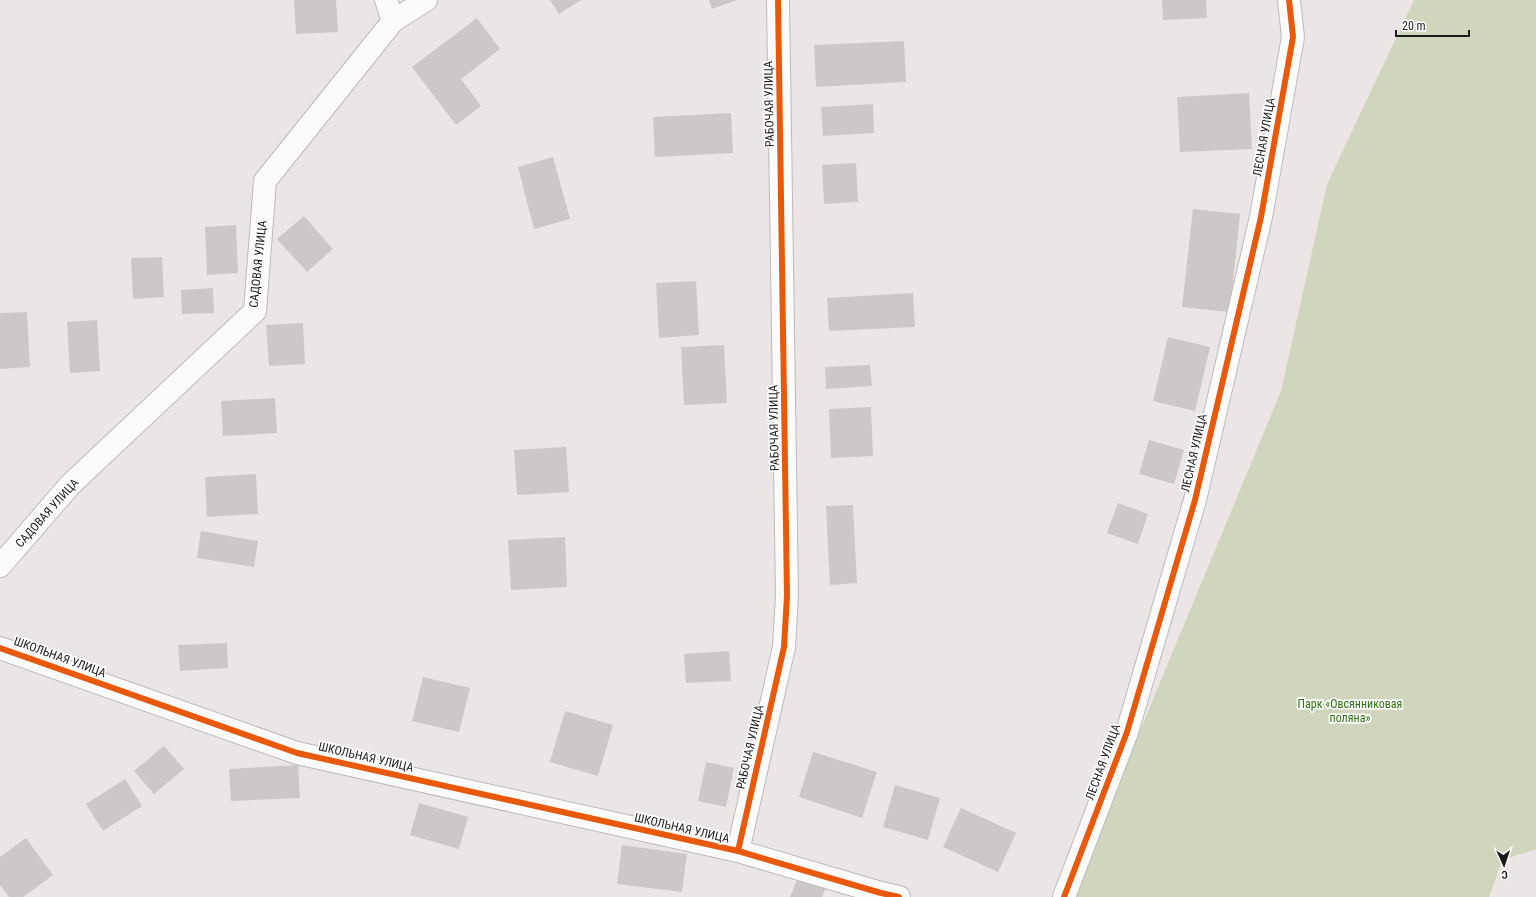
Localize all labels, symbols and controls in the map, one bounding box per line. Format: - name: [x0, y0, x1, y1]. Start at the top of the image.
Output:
- scale bar: [1396, 12, 1469, 38]
- text: 20 m: [1402, 19, 1426, 33]
- street label: РАБОЧАЯ УЛИЦА: [761, 61, 777, 147]
- street label: ЛЕСНАЯ УЛИЦА: [1250, 96, 1278, 178]
- street label: САДОВАЯ УЛИЦА: [246, 220, 270, 308]
- street label: РАБОЧАЯ УЛИЦА: [766, 385, 782, 471]
- street label: ЛЕСНАЯ УЛИЦА: [1178, 412, 1210, 494]
- street label: САДОВАЯ УЛИЦА: [12, 476, 82, 550]
- street label: ШКОЛЬНАЯ УЛИЦА: [12, 634, 108, 680]
- park label: Парк «Овсянниковая поляна»: [1298, 697, 1402, 725]
- street label: РАБОЧАЯ УЛИЦА: [733, 703, 767, 791]
- street label: ЛЕСНАЯ УЛИЦА: [1083, 722, 1123, 802]
- street label: ШКОЛЬНАЯ УЛИЦА: [317, 739, 415, 775]
- street label: ШКОЛЬНАЯ УЛИЦА: [633, 810, 731, 846]
- north arrow: [1484, 845, 1524, 885]
- text: С: [1501, 868, 1508, 881]

